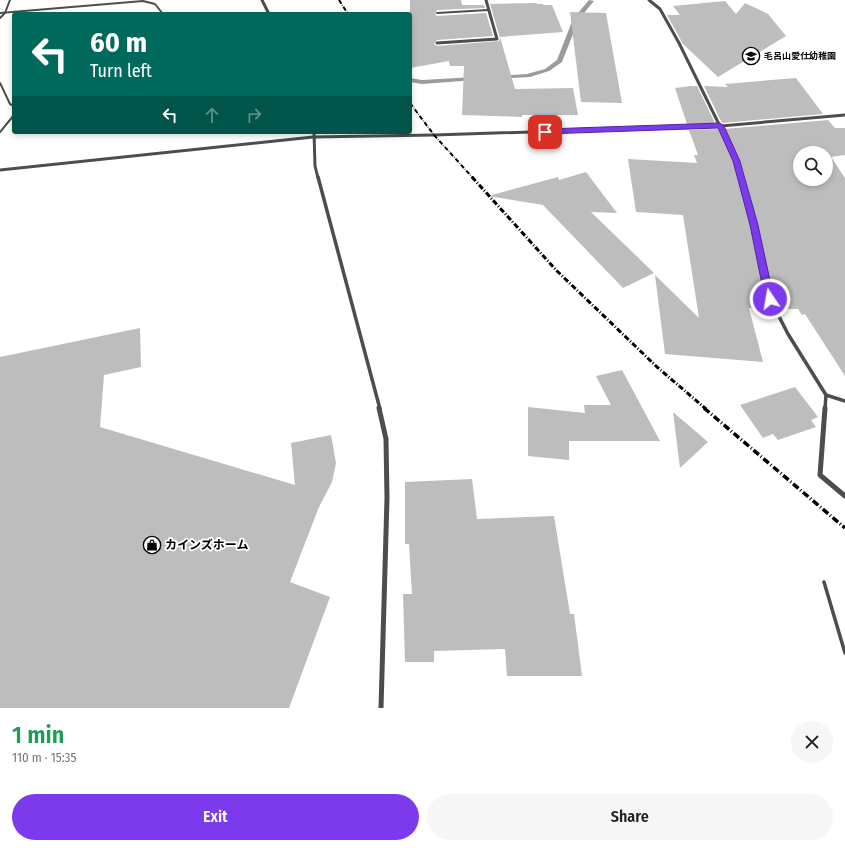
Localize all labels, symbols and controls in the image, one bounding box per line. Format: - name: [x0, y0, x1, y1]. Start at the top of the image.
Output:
- text: 60 m: [90, 26, 147, 59]
- icon: left: [24, 28, 76, 80]
- school or university icon: 毛呂山愛仕幼稚園: [741, 46, 761, 66]
- place label: 毛呂山愛仕幼稚園: [764, 51, 836, 61]
- text: Turn left: [90, 60, 152, 82]
- icon: left: [159, 104, 181, 126]
- icon: ahead: [201, 104, 223, 126]
- icon: right: [243, 104, 265, 126]
- pin: [528, 115, 562, 149]
- icon: arrive: [534, 121, 556, 143]
- map controls: [793, 146, 833, 186]
- button: search: [793, 146, 833, 186]
- position arrow: [749, 278, 791, 320]
- shop icon: カインズホーム: [142, 535, 162, 555]
- place label: カインズホーム: [165, 538, 248, 552]
- text: 1 min: [12, 721, 64, 749]
- button: close: [791, 721, 833, 763]
- text: 110 m · 15:35: [12, 750, 76, 765]
- button: Exit: [12, 794, 419, 840]
- button: Share: [427, 794, 833, 840]

